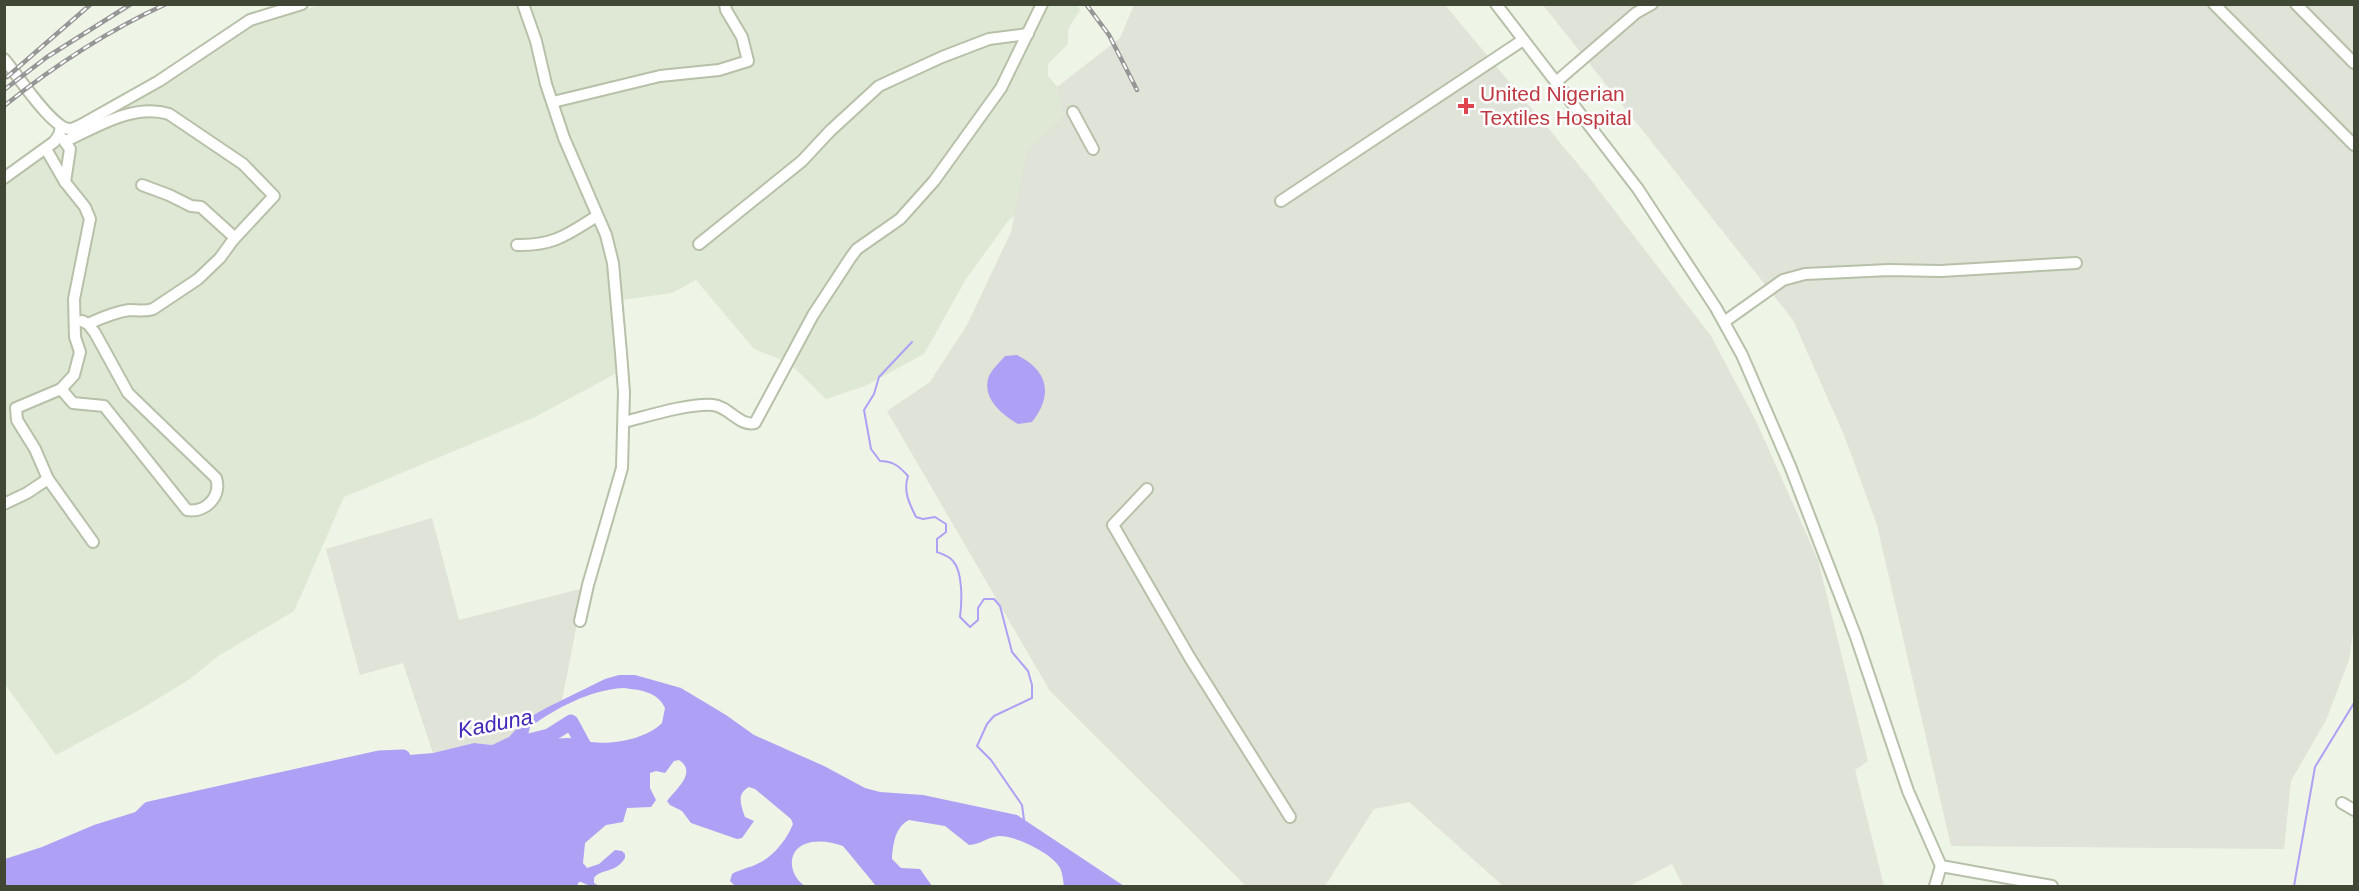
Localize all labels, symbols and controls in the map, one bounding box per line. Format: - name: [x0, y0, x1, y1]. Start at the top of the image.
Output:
- place label: United Nigerian Textiles Hospital: [1480, 82, 1632, 129]
- marker: United Nigerian Textiles Hospital: [1457, 97, 1475, 115]
- water label: Kaduna: [455, 704, 535, 743]

